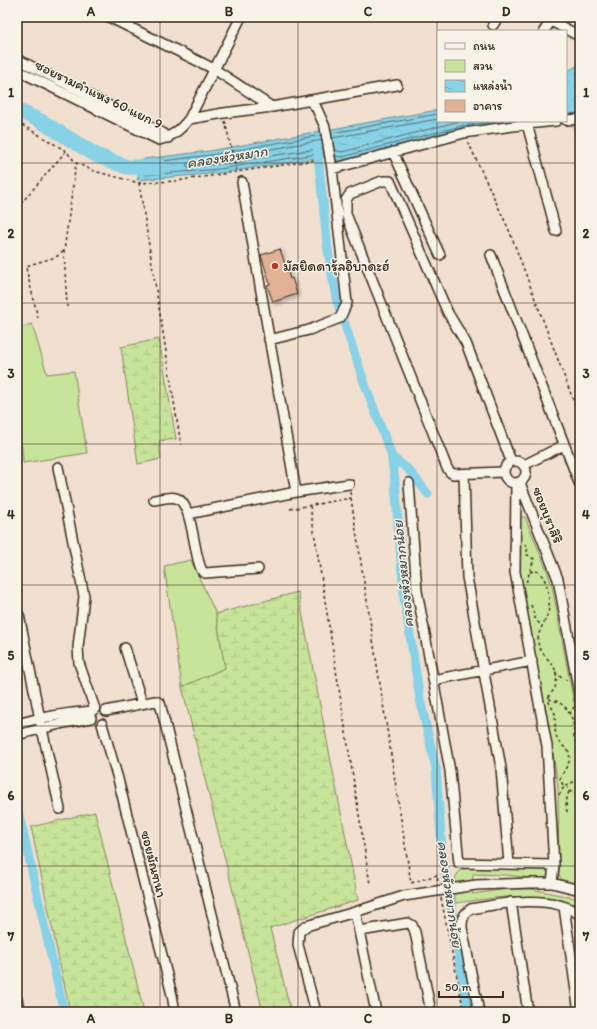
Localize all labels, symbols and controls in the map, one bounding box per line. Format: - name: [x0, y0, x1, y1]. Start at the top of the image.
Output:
- text: A: [86, 4, 96, 19]
- text: B: [225, 4, 234, 19]
- text: C: [364, 4, 373, 19]
- text: D: [502, 4, 511, 19]
- legend: [437, 30, 567, 122]
- text: ถนน: [473, 39, 495, 53]
- street label: ซอยรามคำแหง 60 แยก 9: [32, 56, 165, 133]
- text: สวน: [473, 59, 493, 73]
- text: แหล่งน้ำ: [473, 79, 512, 93]
- text: 1: [8, 85, 14, 100]
- text: 1: [583, 85, 589, 100]
- text: อาคาร: [473, 99, 503, 113]
- water label: คลองหัวหมาก: [185, 142, 269, 172]
- text: 2: [8, 226, 15, 241]
- text: 2: [583, 226, 590, 241]
- place label: มัสยิดดารุ้ลอิบาดะฮ์: [283, 258, 389, 276]
- marker: มัสยิดดารุ้ลอิบาดะฮ์: [270, 261, 280, 271]
- text: 3: [7, 366, 15, 381]
- text: 3: [582, 366, 590, 381]
- street label: ซอยบุราสิริ: [528, 484, 567, 547]
- text: 4: [7, 507, 15, 522]
- text: 4: [582, 507, 590, 522]
- water label: คลองหัวหมากน้อย: [388, 518, 418, 628]
- text: 5: [8, 648, 15, 663]
- text: 5: [583, 648, 590, 663]
- text: 6: [8, 788, 15, 803]
- text: 6: [583, 788, 590, 803]
- street label: ซอยมัณฑนา: [137, 829, 170, 899]
- water label: คลองหัวหมากน้อย: [434, 840, 467, 950]
- text: 7: [7, 929, 15, 944]
- text: 7: [582, 929, 590, 944]
- scale bar: [439, 973, 503, 999]
- text: 50 m: [445, 980, 471, 994]
- text: A: [86, 1011, 96, 1026]
- text: B: [225, 1011, 234, 1026]
- text: C: [364, 1011, 373, 1026]
- text: D: [502, 1011, 511, 1026]

